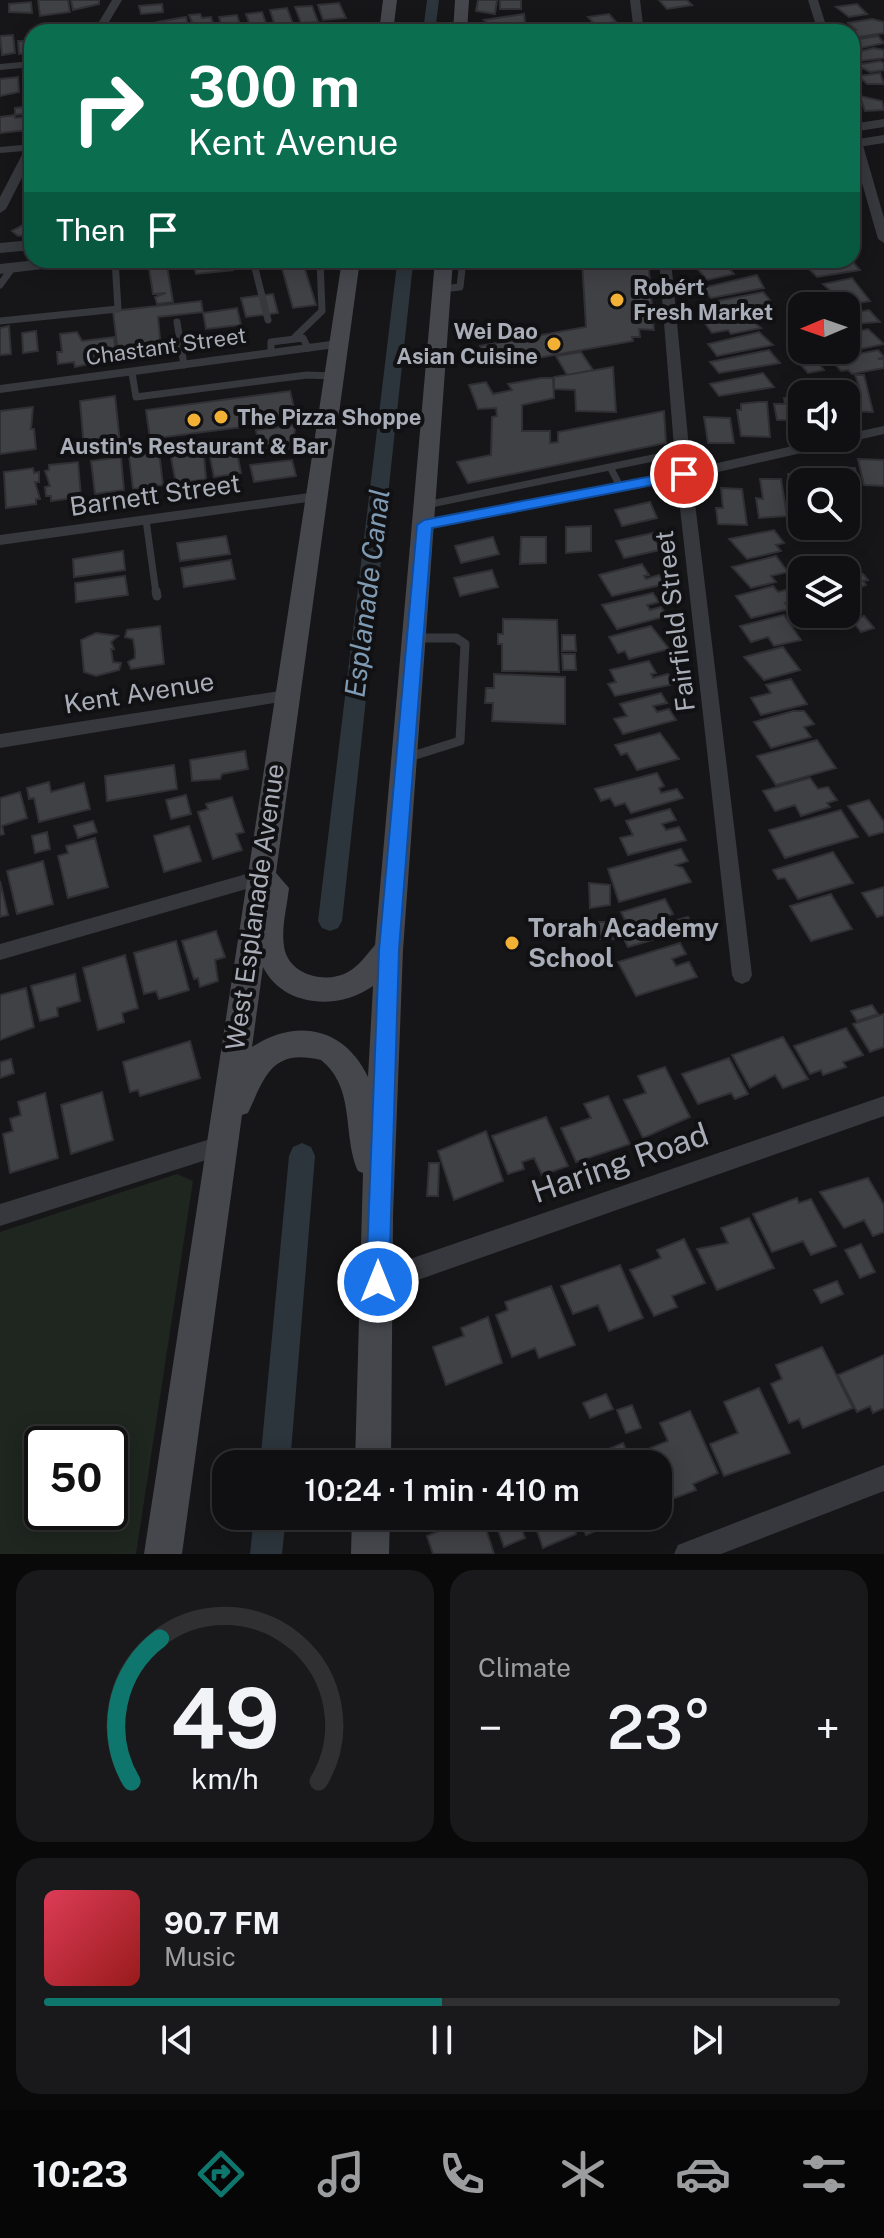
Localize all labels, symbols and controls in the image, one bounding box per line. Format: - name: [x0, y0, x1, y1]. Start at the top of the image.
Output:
- text: 300 m: [188, 54, 360, 120]
- icon: right: [56, 56, 160, 160]
- text: Kent Avenue: [188, 121, 398, 163]
- icon: arrive: [141, 208, 185, 252]
- text: Then: [56, 212, 125, 248]
- place label: Robért Fresh Market: [633, 274, 773, 325]
- marker: Robért Fresh Market: [608, 291, 626, 309]
- north arrow: [788, 292, 860, 364]
- map controls: [788, 292, 860, 628]
- place label: Wei Dao Asian Cuisine: [396, 318, 538, 369]
- street label: Chastant Street: [84, 322, 248, 370]
- marker: Wei Dao Asian Cuisine: [545, 335, 563, 353]
- button: sound: [788, 380, 860, 452]
- place label: The Pizza Shoppe: [237, 404, 422, 430]
- marker: The Pizza Shoppe: [212, 408, 230, 426]
- marker: Austin's Restaurant & Bar: [185, 411, 203, 429]
- place label: Austin's Restaurant & Bar: [60, 433, 328, 459]
- pin: [650, 440, 718, 508]
- icon: arrive: [662, 452, 706, 496]
- street label: Barnett Street: [67, 467, 242, 522]
- button: search: [788, 468, 860, 540]
- water label: Esplanade Canal: [337, 487, 396, 699]
- street label: Fairfield Street: [648, 529, 701, 713]
- button: layers: [788, 556, 860, 628]
- street label: Kent Avenue: [61, 665, 216, 720]
- street label: West Esplanade Avenue: [219, 762, 290, 1052]
- place label: Torah Academy School: [528, 912, 719, 973]
- marker: Torah Academy School: [503, 934, 521, 952]
- street label: Haring Road: [526, 1115, 713, 1210]
- position arrow: [336, 1240, 420, 1324]
- speed limit sign: 50: [24, 1426, 128, 1530]
- text: 10:24 · 1 min · 410 m: [304, 1472, 580, 1508]
- text: Climate: [478, 1652, 571, 1683]
- text: 49: [170, 1669, 280, 1767]
- text: 23°: [607, 1692, 711, 1763]
- text: −: [478, 1702, 502, 1754]
- text: +: [816, 1702, 840, 1754]
- text: km/h: [191, 1762, 259, 1795]
- text: 90.7 FM: [164, 1905, 280, 1941]
- text: Music: [164, 1941, 236, 1972]
- icon: previous: [155, 2018, 199, 2062]
- icon: pause: [420, 2018, 464, 2062]
- icon: next: [685, 2018, 729, 2062]
- icon: directions: [193, 2146, 249, 2202]
- icon: music: [313, 2146, 369, 2202]
- icon: phone: [434, 2146, 490, 2202]
- icon: climate: [555, 2146, 611, 2202]
- icon: car: [675, 2146, 731, 2202]
- icon: filters: [796, 2146, 852, 2202]
- text: 10:23: [32, 2153, 128, 2195]

